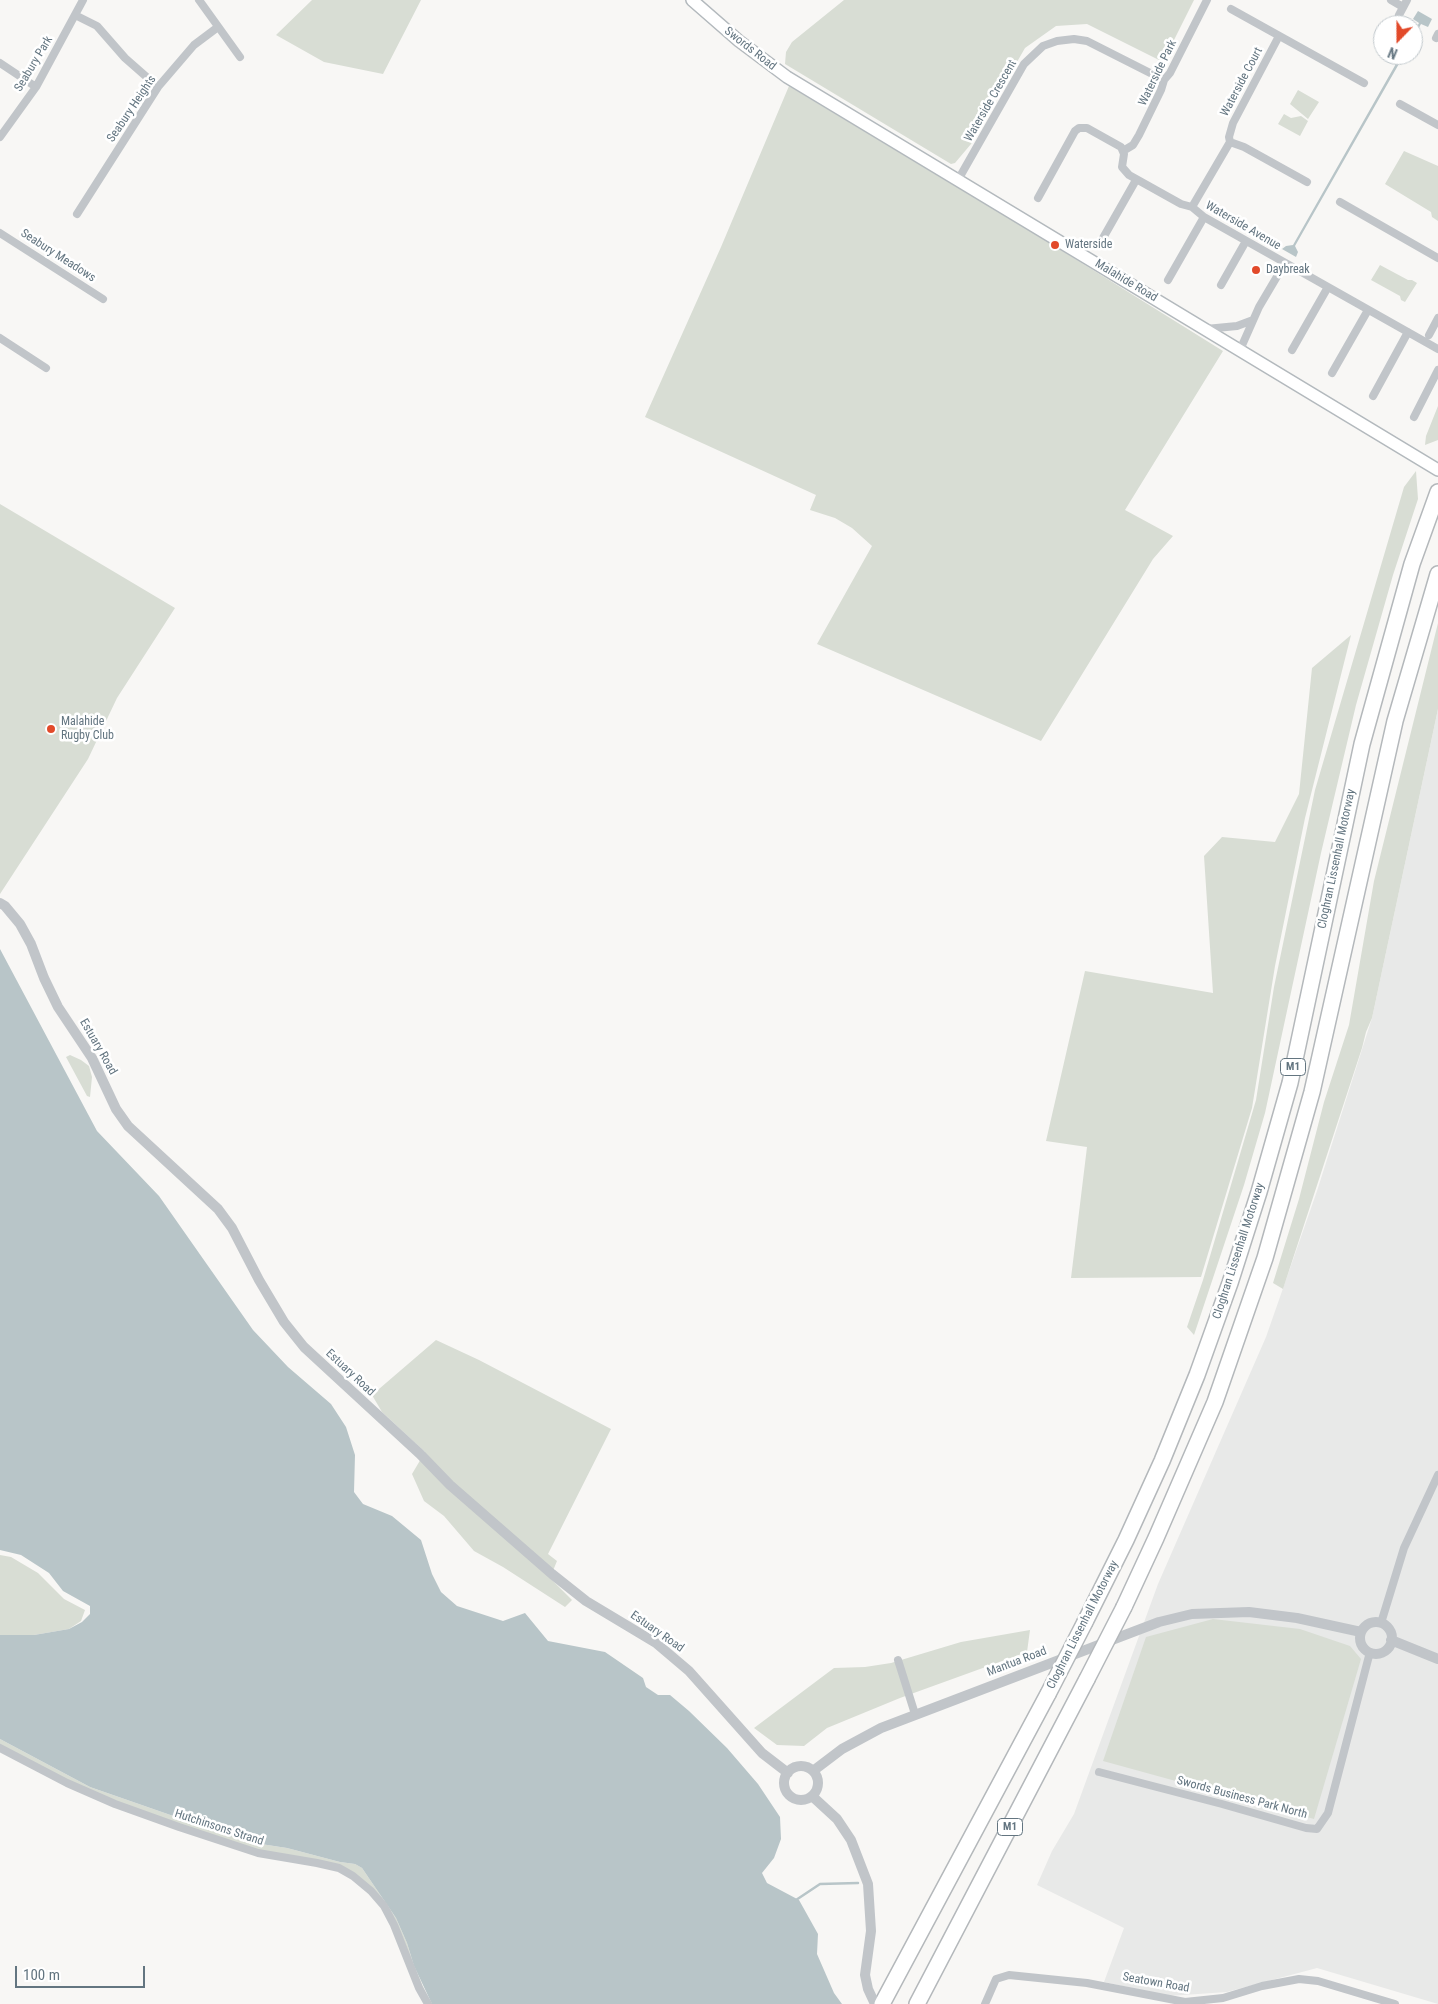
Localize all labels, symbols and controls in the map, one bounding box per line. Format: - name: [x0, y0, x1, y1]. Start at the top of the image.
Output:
- north arrow: [1373, 15, 1423, 65]
- street label: Swords Road: [721, 24, 779, 74]
- street label: Seabury Park: [12, 34, 56, 94]
- street label: Waterside Park: [1136, 38, 1180, 108]
- text: N: [1386, 44, 1400, 62]
- street label: Waterside Court: [1218, 45, 1266, 119]
- street label: Waterside Crescent: [962, 58, 1020, 144]
- street label: Seabury Heights: [104, 73, 160, 145]
- street label: Waterside Avenue: [1203, 199, 1283, 253]
- street label: Seabury Meadows: [18, 226, 98, 286]
- place label: Waterside: [1065, 238, 1112, 252]
- marker: Waterside: [1049, 239, 1061, 251]
- street label: Malahide Road: [1092, 257, 1160, 305]
- place label: Daybreak: [1266, 263, 1310, 277]
- marker: Daybreak: [1250, 264, 1262, 276]
- place label: Malahide Rugby Club: [61, 715, 114, 743]
- marker: Malahide Rugby Club: [45, 723, 57, 735]
- street label: Cloghran Lissenhall Motorway: [1315, 788, 1359, 930]
- street label: Estuary Road: [76, 1016, 120, 1078]
- road number: M1: [1280, 1058, 1306, 1076]
- street label: Cloghran Lissenhall Motorway: [1210, 1181, 1268, 1321]
- street label: Estuary Road: [322, 1347, 378, 1399]
- street label: Cloghran Lissenhall Motorway: [1044, 1558, 1122, 1692]
- street label: Estuary Road: [627, 1608, 687, 1656]
- street label: Mantua Road: [985, 1644, 1049, 1680]
- street label: Swords Business Park North: [1175, 1774, 1309, 1822]
- street label: Hutchinsons Strand: [173, 1807, 265, 1849]
- road number: M1: [998, 1818, 1022, 1835]
- scale bar: [18, 1956, 148, 1988]
- text: 100 m: [23, 1966, 60, 1984]
- street label: Seatown Road: [1122, 1970, 1190, 1996]

